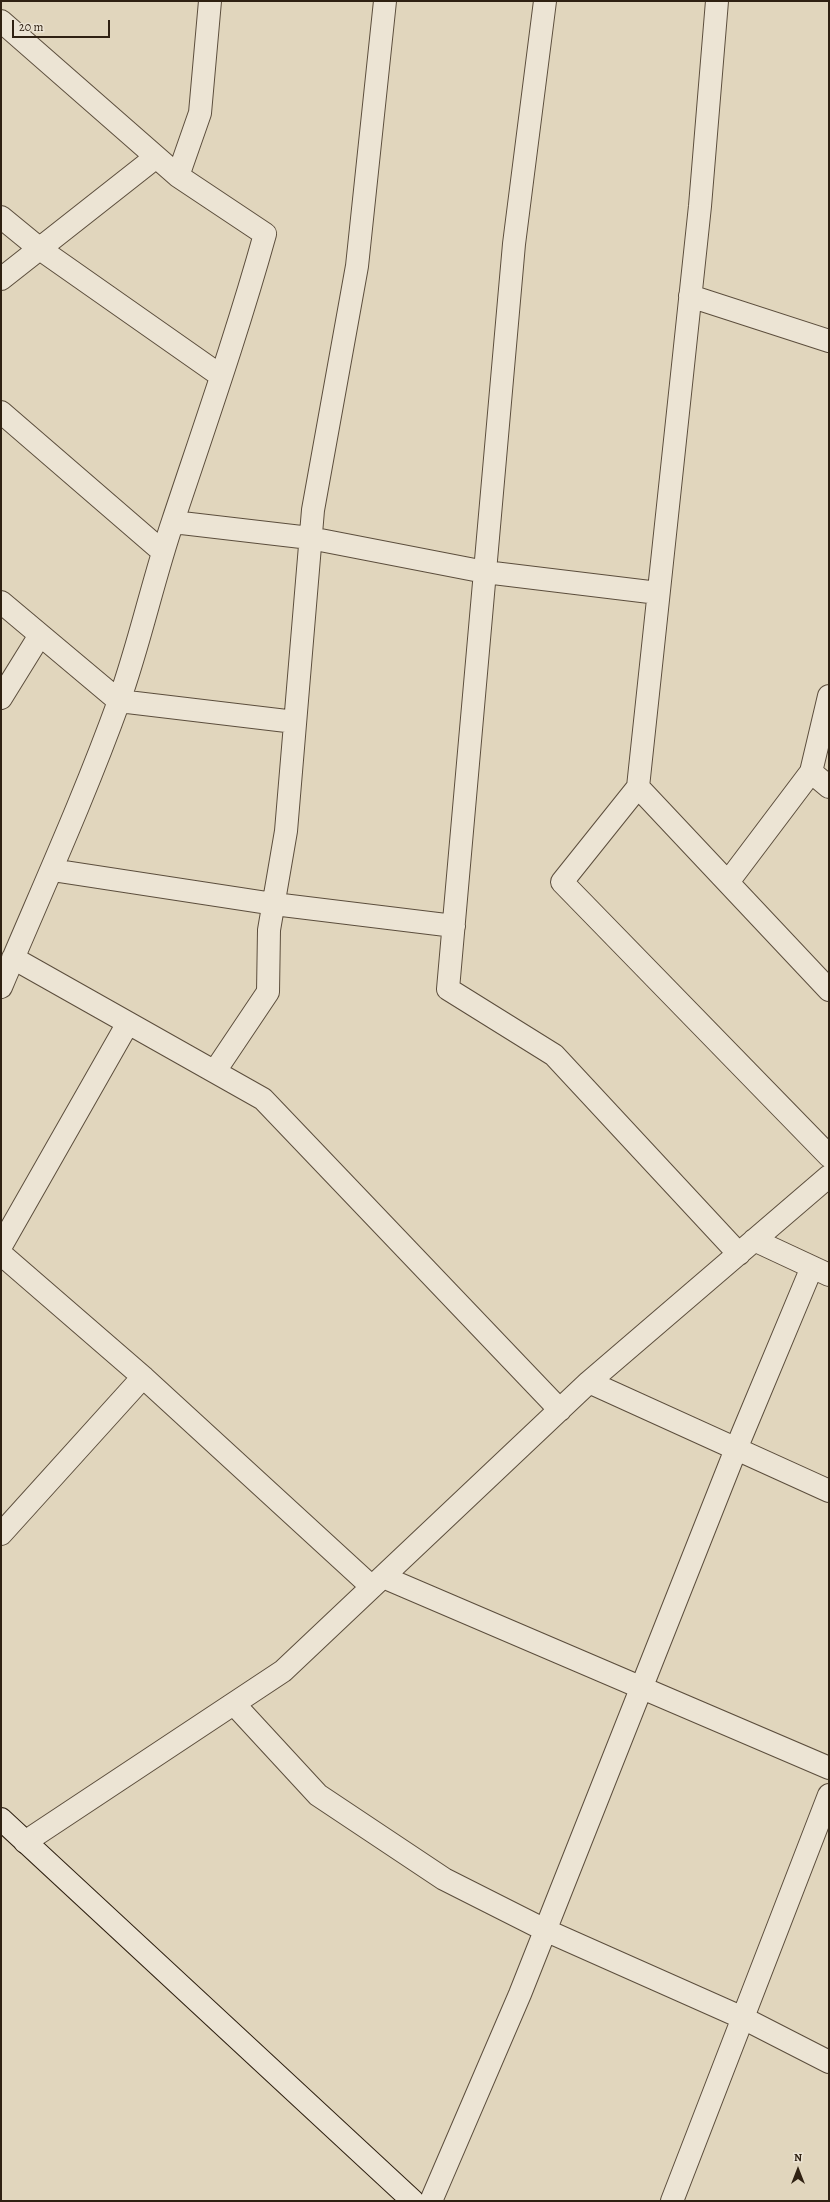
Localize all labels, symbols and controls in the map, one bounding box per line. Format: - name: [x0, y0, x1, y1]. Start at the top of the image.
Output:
- scale bar: [14, 12, 112, 38]
- text: 20 m: [19, 19, 43, 35]
- north arrow: [778, 2150, 818, 2190]
- text: N: [794, 2150, 802, 2165]

